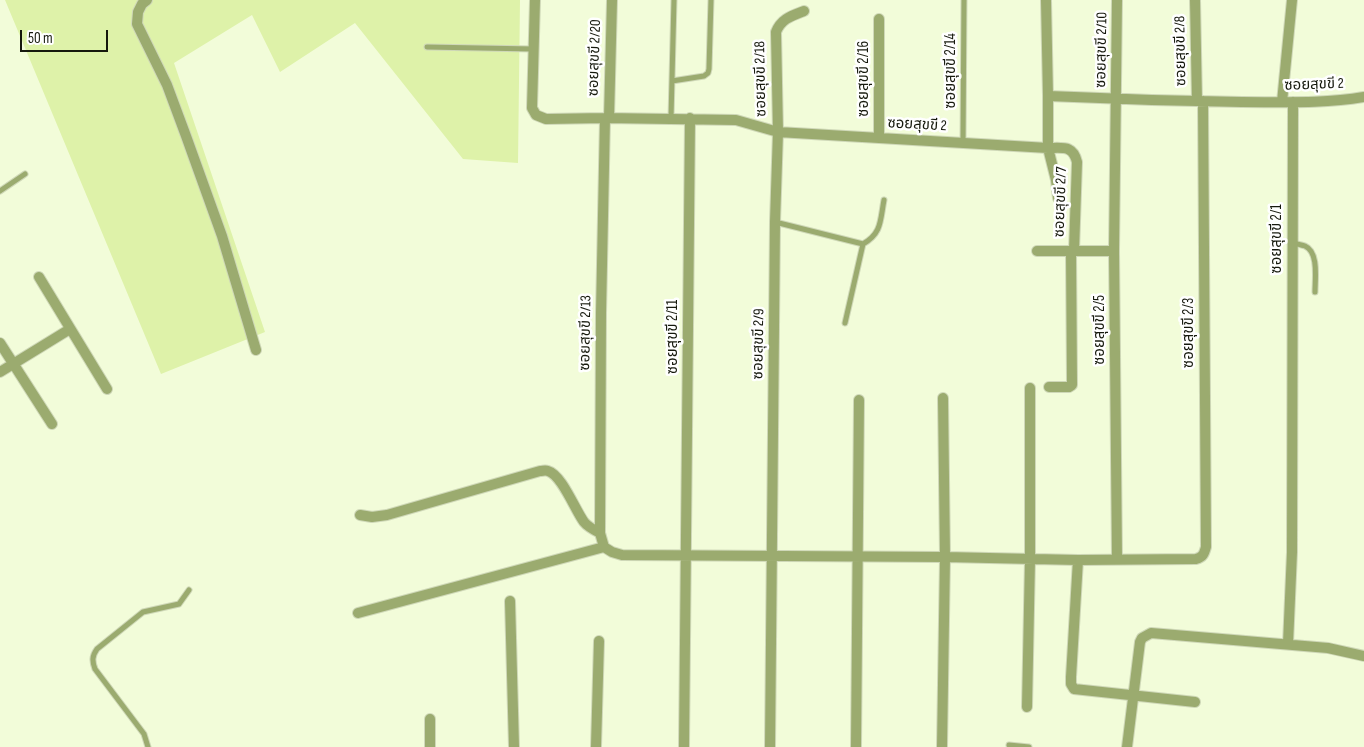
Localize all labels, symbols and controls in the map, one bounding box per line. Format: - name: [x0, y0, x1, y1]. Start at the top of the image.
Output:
- street label: ซอยสุขขี 2/10: [1092, 12, 1112, 88]
- street label: ซอยสุขขี 2/8: [1171, 16, 1191, 86]
- street label: ซอยสุขขี 2/20: [585, 19, 605, 97]
- scale bar: [22, 20, 110, 52]
- text: 50 m: [28, 29, 53, 48]
- street label: ซอยสุขขี 2/14: [942, 33, 960, 109]
- street label: ซอยสุขขี 2/18: [751, 41, 771, 117]
- street label: ซอยสุขขี 2/16: [855, 41, 873, 117]
- street label: ซอยสุขขี 2: [1284, 75, 1344, 95]
- street label: ซอยสุขขี 2: [887, 114, 947, 136]
- street label: ซอยสุขขี 2/7: [1051, 166, 1071, 238]
- street label: ซอยสุขขี 2/1: [1268, 204, 1286, 274]
- street label: ซอยสุขขี 2/13: [576, 295, 596, 371]
- street label: ซอยสุขขี 2/5: [1091, 295, 1109, 365]
- street label: ซอยสุขขี 2/3: [1180, 298, 1198, 368]
- street label: ซอยสุขขี 2/11: [664, 300, 682, 374]
- street label: ซอยสุขขี 2/9: [749, 308, 769, 380]

